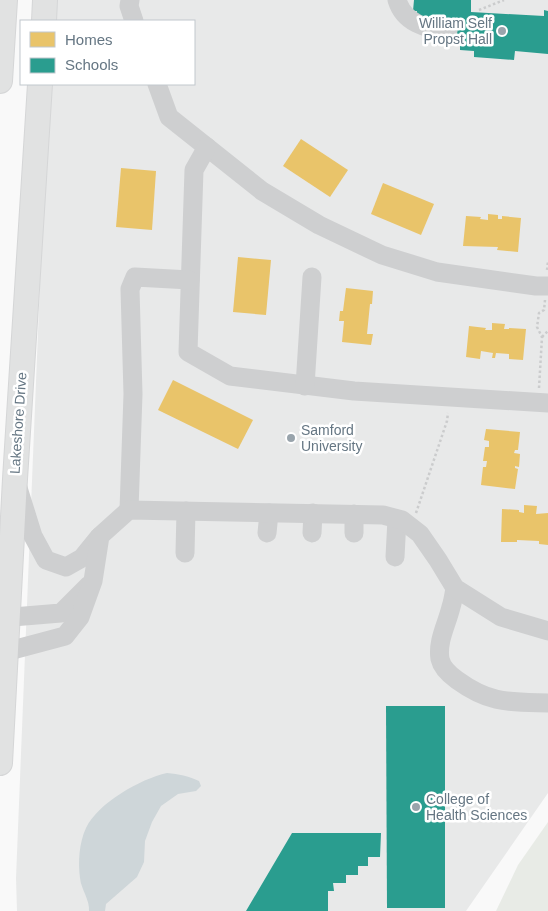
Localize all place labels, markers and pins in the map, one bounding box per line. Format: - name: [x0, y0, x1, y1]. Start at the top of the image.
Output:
- place label: William Self Propst Hall: [419, 15, 492, 47]
- marker: William Self Propst Hall: [496, 25, 508, 37]
- place label: Samford University: [301, 422, 362, 454]
- marker: Samford University: [285, 432, 297, 444]
- place label: College of Health Sciences: [426, 791, 527, 823]
- marker: College of Health Sciences: [410, 801, 422, 813]

